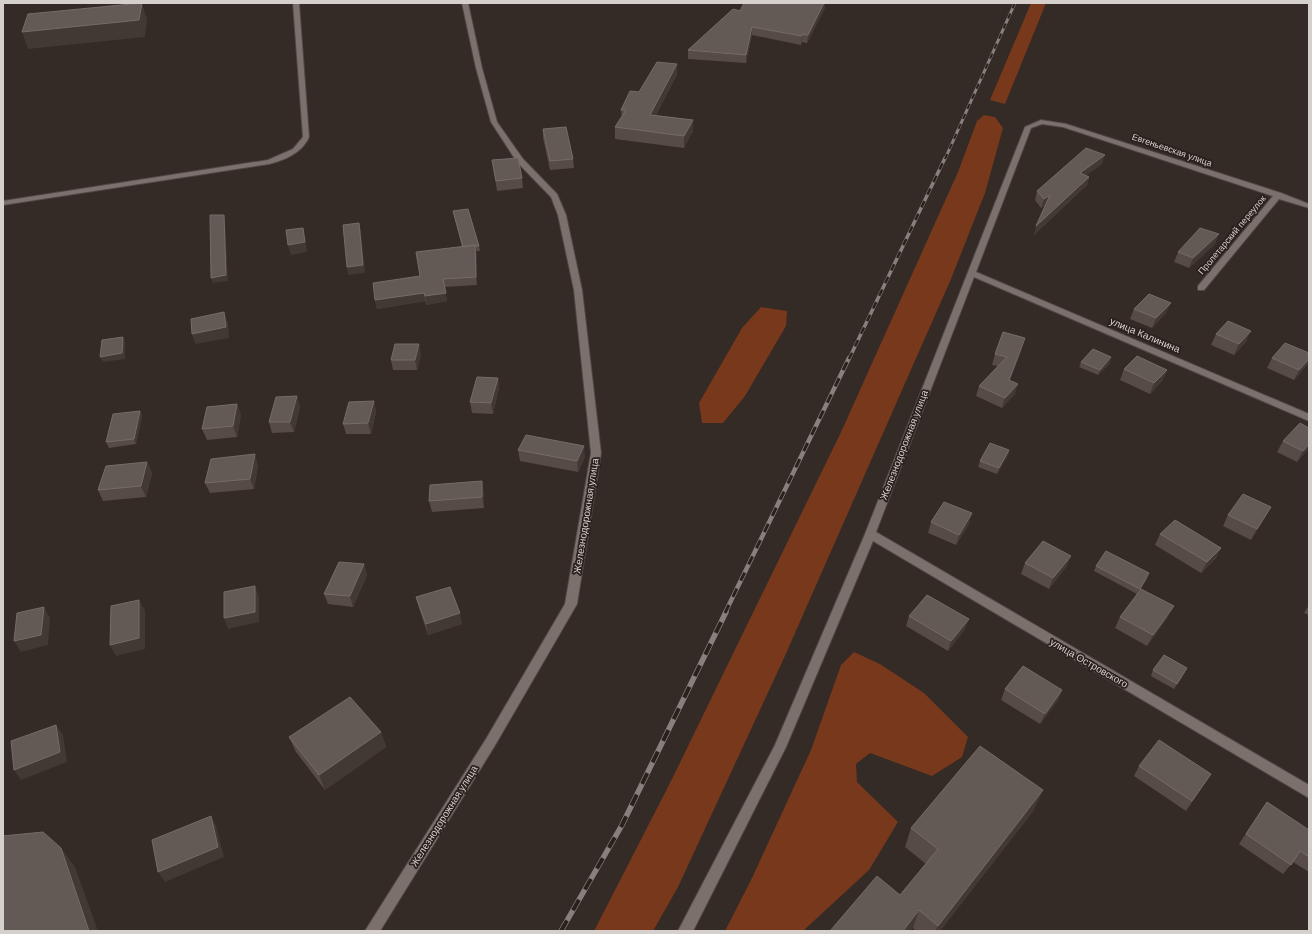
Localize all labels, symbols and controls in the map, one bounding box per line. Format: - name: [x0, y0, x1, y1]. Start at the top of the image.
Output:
- street label: Евгеньевская улица: [1131, 132, 1213, 168]
- street label: Пролетарский переулок: [1196, 194, 1268, 276]
- street label: улица Калинина: [1108, 315, 1182, 355]
- street label: Железнодорожная улица: [878, 388, 930, 502]
- street label: Железнодорожная улица: [571, 457, 601, 575]
- street label: улица Островского: [1048, 636, 1130, 690]
- street label: Железнодорожная улица: [408, 763, 480, 868]

